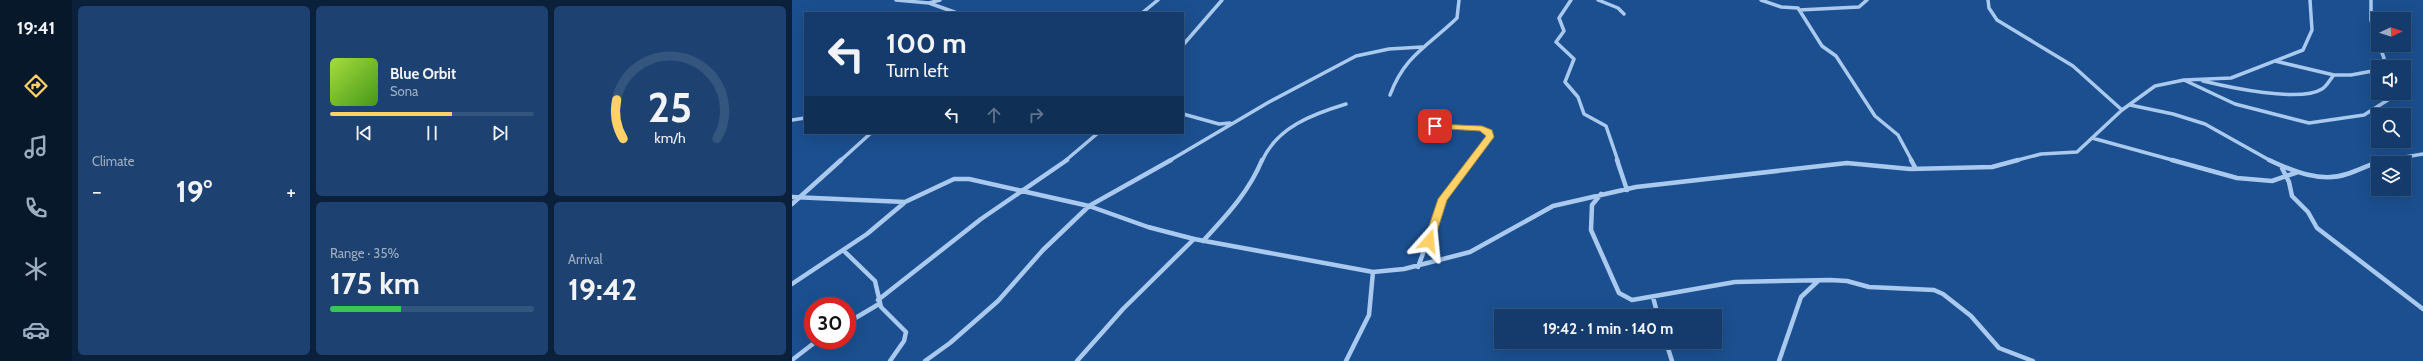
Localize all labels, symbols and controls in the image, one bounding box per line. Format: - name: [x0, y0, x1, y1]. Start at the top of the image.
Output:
- north arrow: [2371, 12, 2411, 52]
- map controls: [2371, 12, 2411, 196]
- text: 19:41: [17, 17, 55, 39]
- text: 100 m: [886, 26, 967, 60]
- icon: left: [820, 28, 872, 80]
- text: Turn left: [886, 60, 949, 82]
- button: sound: [2371, 60, 2411, 100]
- text: Blue Orbit: [390, 65, 456, 83]
- icon: directions: [22, 72, 50, 100]
- text: 25: [648, 82, 692, 132]
- text: Sona: [390, 83, 418, 99]
- icon: left: [941, 104, 963, 126]
- icon: ahead: [983, 104, 1005, 126]
- icon: right: [1025, 104, 1047, 126]
- button: search: [2371, 108, 2411, 148]
- pin: [1418, 109, 1452, 143]
- icon: arrive: [1424, 115, 1446, 137]
- icon: previous: [353, 122, 375, 144]
- icon: pause: [421, 122, 443, 144]
- icon: next: [489, 122, 511, 144]
- text: km/h: [654, 129, 686, 147]
- icon: music: [22, 133, 50, 161]
- text: Climate: [92, 153, 134, 169]
- button: layers: [2371, 156, 2411, 196]
- text: 19°: [176, 173, 212, 210]
- text: −: [92, 178, 102, 205]
- text: +: [286, 178, 296, 205]
- icon: phone: [22, 194, 50, 222]
- position arrow: [1408, 220, 1450, 262]
- text: Range · 35%: [330, 245, 399, 261]
- text: Arrival: [568, 251, 603, 267]
- icon: climate: [22, 255, 50, 283]
- text: 175 km: [330, 265, 420, 302]
- text: 19:42: [568, 271, 637, 308]
- speed limit sign: 30: [804, 297, 856, 349]
- icon: car: [22, 316, 50, 344]
- text: 19:42 · 1 min · 140 m: [1543, 320, 1673, 338]

